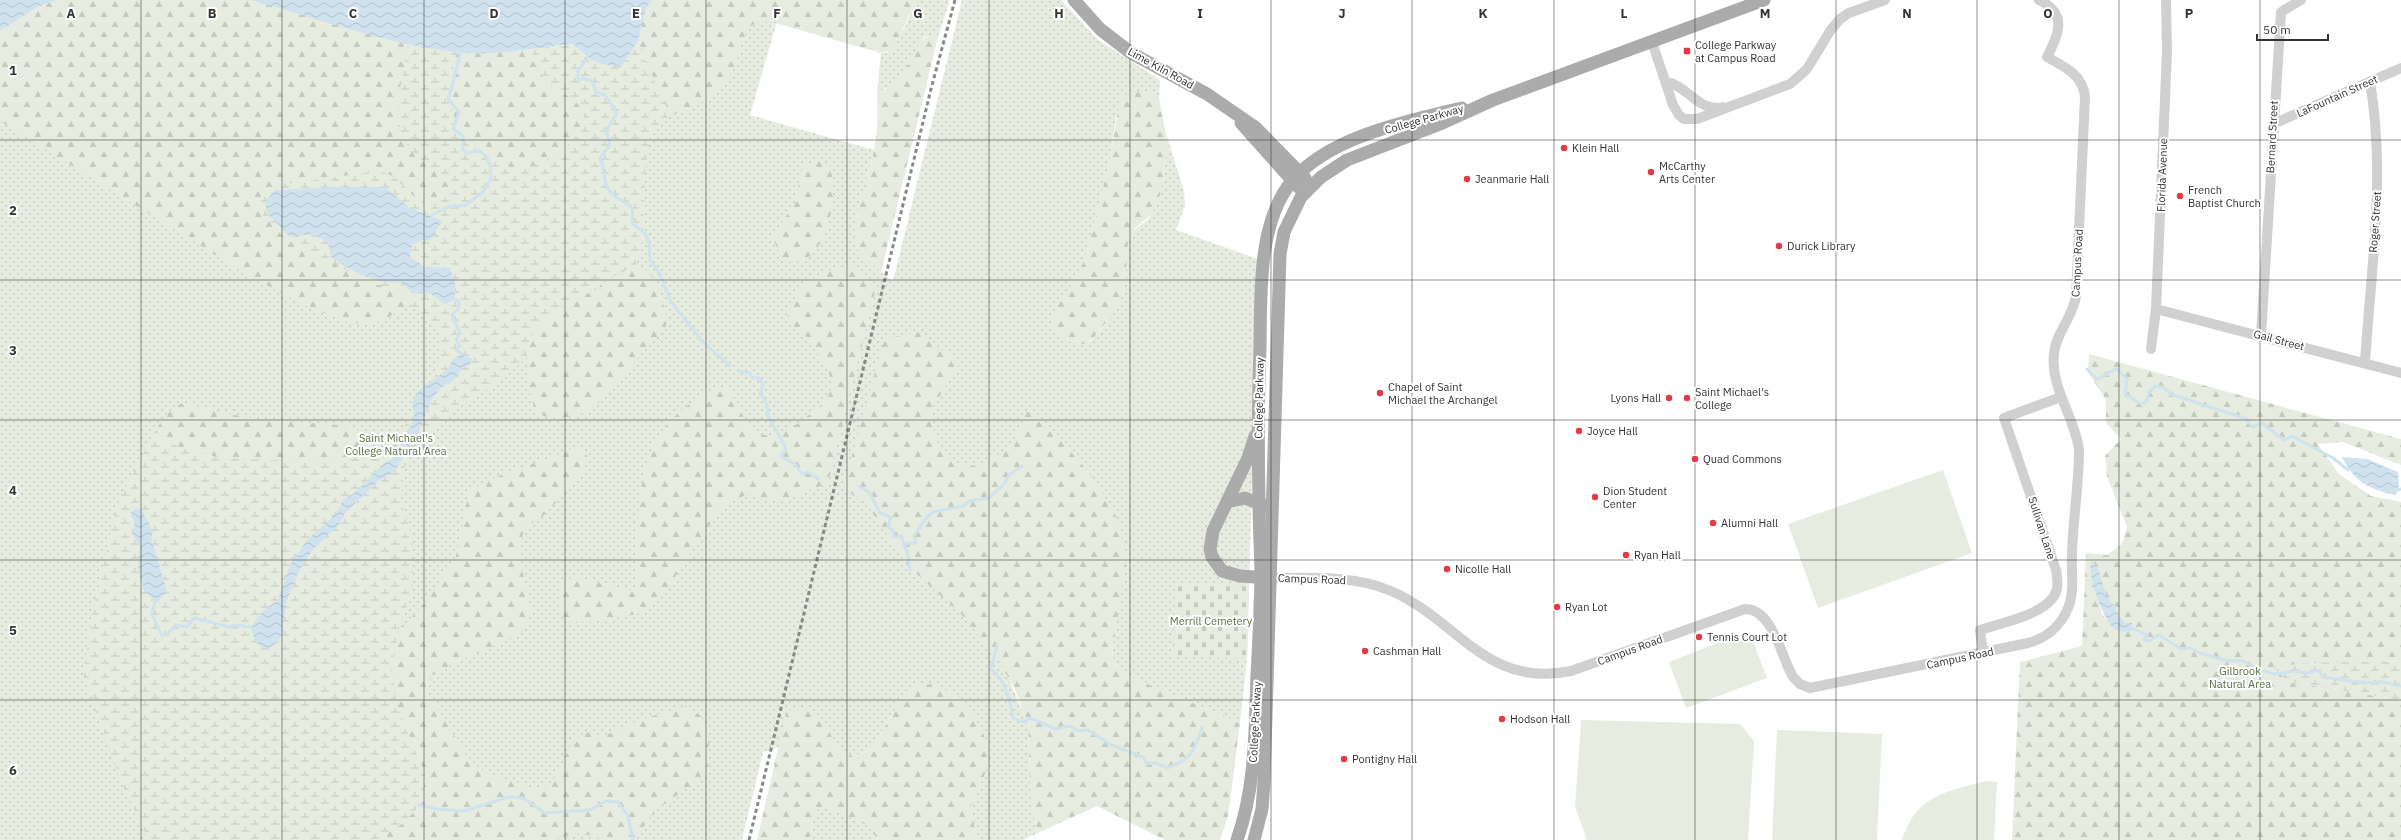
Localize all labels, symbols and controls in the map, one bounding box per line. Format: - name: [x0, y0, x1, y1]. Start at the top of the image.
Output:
- text: A: [67, 5, 76, 22]
- text: B: [208, 5, 217, 22]
- text: C: [349, 5, 358, 22]
- text: D: [489, 5, 499, 22]
- text: E: [632, 5, 640, 22]
- text: F: [773, 5, 781, 22]
- text: G: [913, 5, 923, 22]
- text: H: [1054, 5, 1064, 22]
- text: I: [1197, 5, 1203, 22]
- text: J: [1338, 5, 1346, 22]
- text: K: [1478, 5, 1488, 22]
- text: L: [1621, 5, 1628, 22]
- text: M: [1760, 5, 1770, 22]
- text: N: [1902, 5, 1912, 22]
- text: O: [2043, 5, 2053, 22]
- text: P: [2185, 5, 2194, 22]
- scale bar: [2257, 16, 2328, 42]
- text: 50 m: [2263, 22, 2291, 37]
- place label: College Parkway at Campus Road: [1695, 38, 1777, 65]
- street label: Lime Kiln Road: [1126, 44, 1196, 92]
- marker: College Parkway at Campus Road: [1682, 46, 1692, 56]
- text: 1: [9, 62, 17, 79]
- street label: LaFountain Street: [2294, 72, 2380, 120]
- street label: Bernard Street: [2263, 100, 2281, 174]
- street label: College Parkway: [1383, 101, 1465, 137]
- street label: Florida Avenue: [2154, 138, 2170, 212]
- place label: Klein Hall: [1572, 141, 1619, 155]
- marker: Klein Hall: [1559, 143, 1569, 153]
- place label: McCarthy Arts Center: [1659, 159, 1715, 186]
- marker: McCarthy Arts Center: [1646, 167, 1656, 177]
- place label: Jeanmarie Hall: [1475, 172, 1549, 186]
- marker: Jeanmarie Hall: [1462, 174, 1472, 184]
- place label: French Baptist Church: [2188, 183, 2261, 210]
- marker: French Baptist Church: [2175, 191, 2185, 201]
- street label: Roger Street: [2366, 191, 2384, 253]
- text: 2: [9, 202, 17, 219]
- street label: Campus Road: [2068, 229, 2086, 297]
- place label: Durick Library: [1787, 239, 1856, 253]
- marker: Durick Library: [1774, 241, 1784, 251]
- street label: Gail Street: [2252, 327, 2306, 354]
- text: 3: [9, 342, 17, 359]
- street label: College Parkway: [1251, 357, 1267, 439]
- place label: Chapel of Saint Michael the Archangel: [1388, 380, 1497, 407]
- place label: Saint Michael's College: [1695, 385, 1769, 412]
- marker: Chapel of Saint Michael the Archangel: [1375, 388, 1385, 398]
- place label: Lyons Hall: [1611, 391, 1661, 405]
- marker: Lyons Hall: [1664, 393, 1674, 403]
- marker: Saint Michael's College: [1682, 393, 1692, 403]
- place label: Joyce Hall: [1587, 424, 1638, 438]
- marker: Joyce Hall: [1574, 426, 1584, 436]
- park label: Saint Michael's College Natural Area: [345, 431, 447, 458]
- place label: Quad Commons: [1703, 452, 1782, 466]
- marker: Quad Commons: [1690, 454, 1700, 464]
- text: 4: [9, 482, 17, 499]
- place label: Dion Student Center: [1603, 484, 1667, 511]
- marker: Dion Student Center: [1590, 492, 1600, 502]
- street label: Sullivan Lane: [2025, 495, 2059, 561]
- place label: Alumni Hall: [1721, 516, 1778, 530]
- marker: Alumni Hall: [1708, 518, 1718, 528]
- place label: Ryan Hall: [1634, 548, 1681, 562]
- marker: Ryan Hall: [1621, 550, 1631, 560]
- place label: Nicolle Hall: [1455, 562, 1511, 576]
- marker: Nicolle Hall: [1442, 564, 1452, 574]
- street label: Campus Road: [1278, 571, 1346, 587]
- place label: Ryan Lot: [1565, 600, 1608, 614]
- marker: Ryan Lot: [1552, 602, 1562, 612]
- park label: Merrill Cemetery: [1170, 614, 1253, 628]
- text: 5: [9, 622, 17, 639]
- place label: Tennis Court Lot: [1707, 630, 1787, 644]
- street label: Campus Road: [1596, 632, 1664, 668]
- marker: Tennis Court Lot: [1694, 632, 1704, 642]
- place label: Cashman Hall: [1373, 644, 1441, 658]
- street label: Campus Road: [1925, 644, 1995, 672]
- marker: Cashman Hall: [1360, 646, 1370, 656]
- park label: Gilbrook Natural Area: [2209, 664, 2271, 691]
- street label: College Parkway: [1246, 681, 1264, 763]
- place label: Hodson Hall: [1510, 712, 1570, 726]
- marker: Hodson Hall: [1497, 714, 1507, 724]
- place label: Pontigny Hall: [1352, 752, 1417, 766]
- marker: Pontigny Hall: [1339, 754, 1349, 764]
- text: 6: [9, 762, 17, 779]

